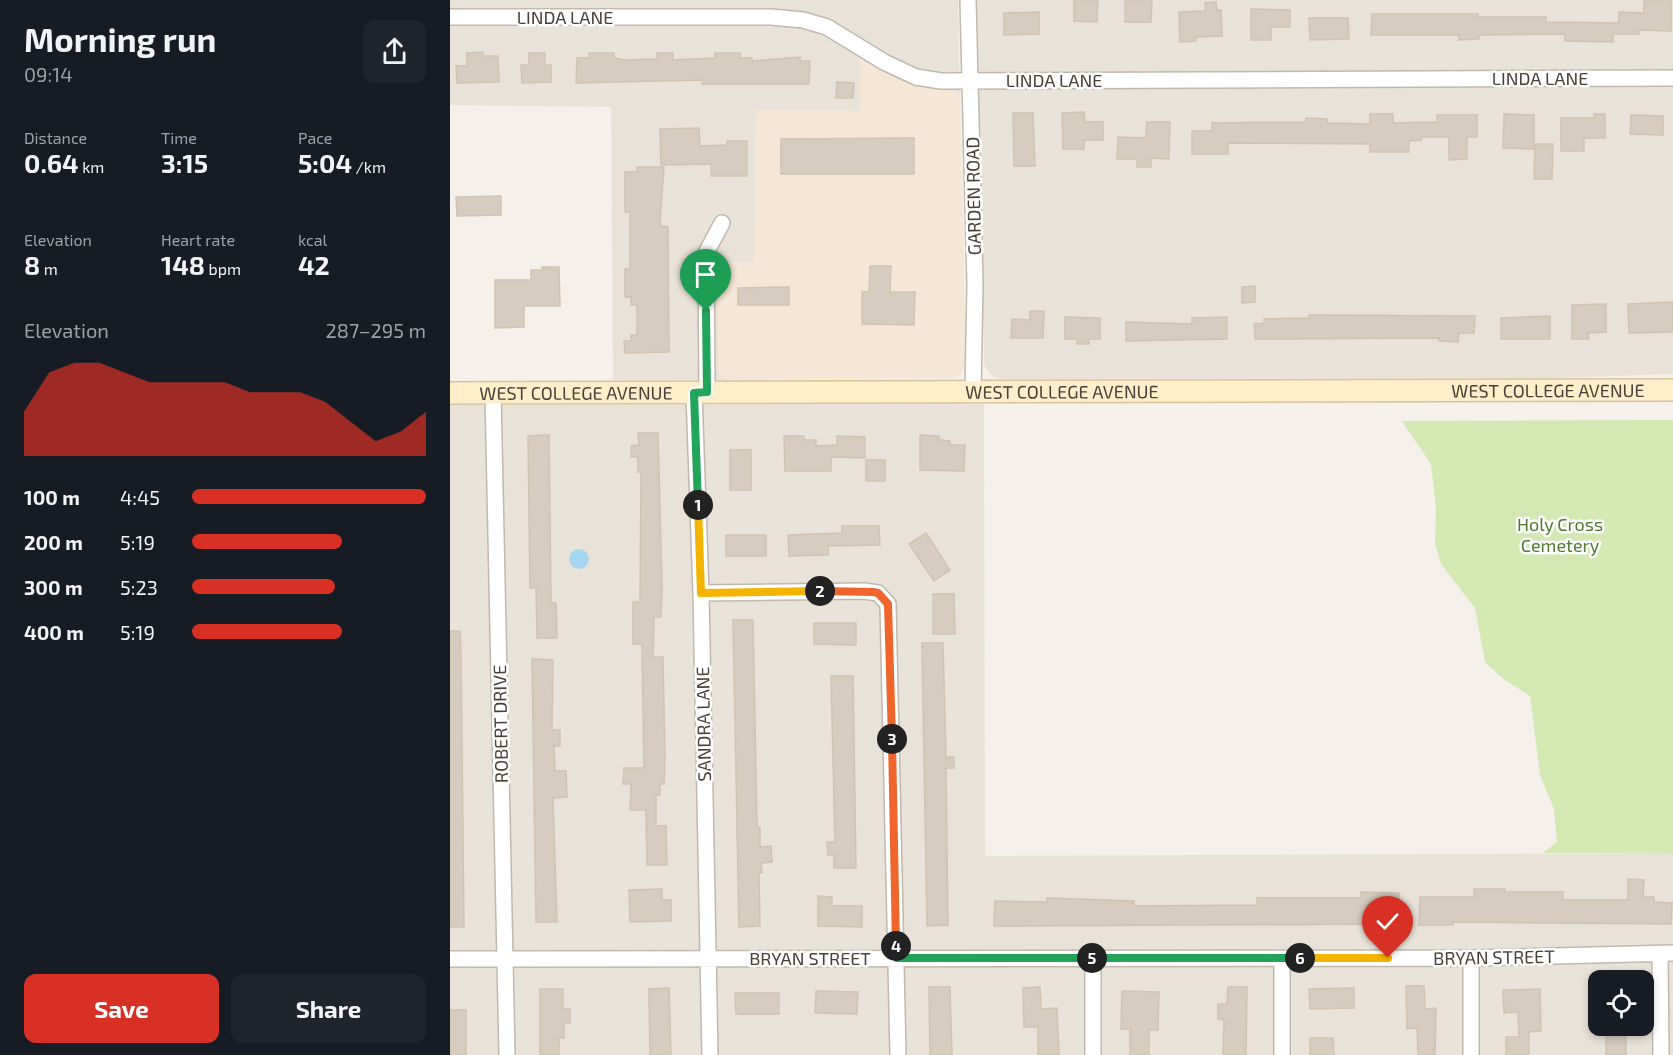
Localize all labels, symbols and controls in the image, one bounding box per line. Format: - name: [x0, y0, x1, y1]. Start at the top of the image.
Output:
- street label: LINDA LANE: [517, 6, 613, 28]
- text: Morning run: [24, 19, 216, 59]
- button: share: [363, 20, 426, 83]
- text: 09:14: [24, 62, 72, 86]
- street label: LINDA LANE: [1492, 67, 1588, 89]
- street label: LINDA LANE: [1006, 69, 1102, 91]
- text: Distance: [24, 128, 87, 147]
- text: Time: [161, 128, 197, 147]
- text: Pace: [298, 128, 332, 147]
- street label: GARDEN ROAD: [961, 137, 985, 255]
- text: 0.64: [24, 147, 79, 178]
- text: 3:15: [161, 147, 208, 178]
- text: 5:04: [298, 147, 352, 178]
- text: km: [79, 157, 104, 176]
- text: /km: [352, 157, 386, 176]
- text: Elevation: [24, 230, 92, 249]
- text: Heart rate: [161, 230, 235, 249]
- text: kcal: [298, 230, 327, 249]
- text: 8: [24, 249, 40, 280]
- text: 148: [161, 249, 205, 280]
- text: 42: [298, 249, 330, 280]
- pin: [680, 249, 731, 311]
- icon: arrive: [689, 258, 722, 291]
- text: m: [40, 259, 58, 278]
- text: bpm: [205, 259, 241, 278]
- text: Elevation: [24, 318, 109, 342]
- text: 287–295 m: [326, 318, 426, 342]
- street label: WEST COLLEGE AVENUE: [1451, 379, 1645, 402]
- street label: WEST COLLEGE AVENUE: [965, 380, 1159, 403]
- street label: WEST COLLEGE AVENUE: [479, 381, 673, 404]
- text: 100 m: [24, 485, 80, 509]
- text: 4:45: [120, 485, 160, 509]
- pin: 1: [683, 490, 713, 520]
- text: 1: [695, 495, 701, 514]
- park label: Holy Cross Cemetery: [1517, 513, 1603, 556]
- text: 200 m: [24, 530, 83, 554]
- text: 5:19: [120, 530, 155, 554]
- text: 300 m: [24, 575, 83, 599]
- text: 5:23: [120, 575, 158, 599]
- pin: 2: [805, 576, 835, 606]
- text: 2: [815, 581, 825, 600]
- text: 400 m: [24, 620, 84, 644]
- text: 5:19: [120, 620, 155, 644]
- street label: ROBERT DRIVE: [488, 665, 512, 783]
- street label: SANDRA LANE: [691, 666, 715, 782]
- pin: 3: [877, 724, 907, 754]
- text: 3: [887, 729, 897, 748]
- pin: [1362, 896, 1413, 958]
- icon: check: [1371, 905, 1404, 938]
- pin: 4: [881, 931, 911, 961]
- text: 4: [891, 936, 901, 955]
- pin: 5: [1077, 943, 1107, 973]
- pin: 6: [1285, 943, 1315, 973]
- street label: BRYAN STREET: [1433, 945, 1556, 969]
- street label: BRYAN STREET: [749, 947, 871, 969]
- text: 5: [1088, 948, 1096, 967]
- text: 6: [1295, 948, 1305, 967]
- map controls: [1588, 970, 1654, 1036]
- button: locate: [1588, 970, 1654, 1036]
- button: Save: [24, 974, 219, 1043]
- button: Share: [231, 974, 426, 1043]

